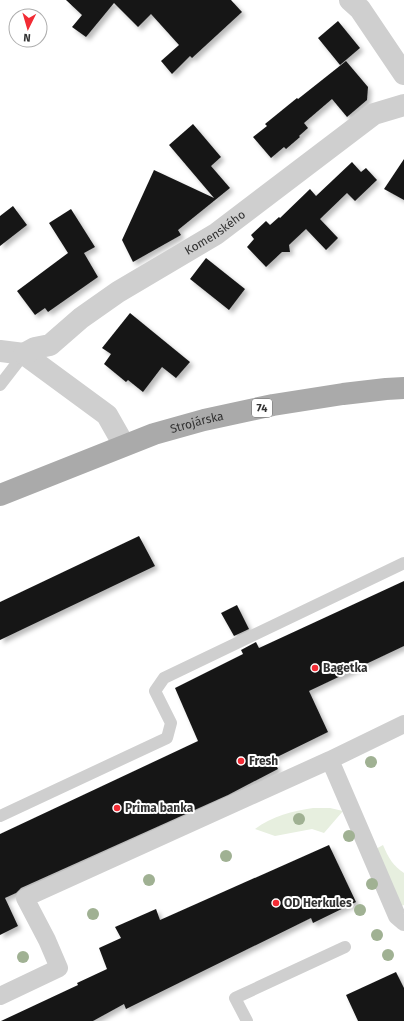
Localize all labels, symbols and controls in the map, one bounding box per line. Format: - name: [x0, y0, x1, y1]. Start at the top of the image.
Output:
- north arrow: [8, 8, 48, 48]
- text: N: [23, 31, 31, 44]
- street label: Komenského: [182, 207, 248, 258]
- road number: 74: [252, 399, 272, 417]
- street label: Strojárska: [169, 409, 225, 436]
- place label: Bagetka: [323, 661, 368, 675]
- marker: Bagetka: [310, 663, 320, 673]
- place label: Fresh: [249, 754, 278, 768]
- marker: Fresh: [236, 756, 246, 766]
- place label: Prima banka: [125, 801, 194, 815]
- marker: Prima banka: [112, 803, 122, 813]
- place label: OD Herkules: [284, 896, 352, 910]
- marker: OD Herkules: [271, 898, 281, 908]

